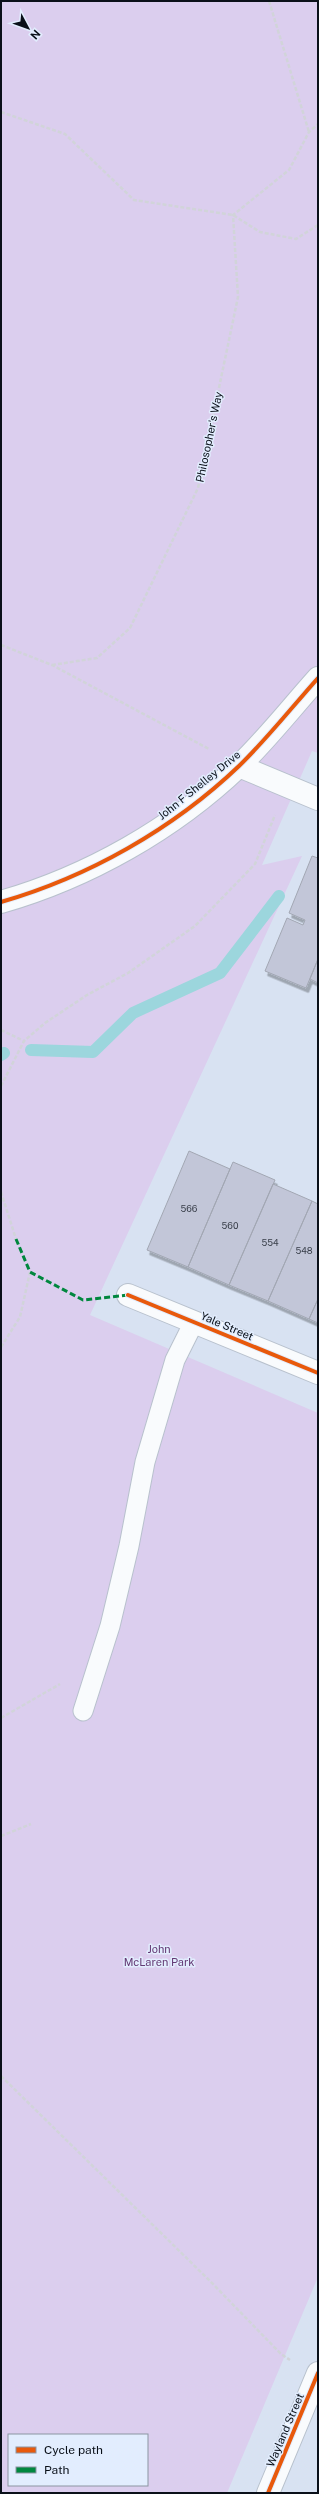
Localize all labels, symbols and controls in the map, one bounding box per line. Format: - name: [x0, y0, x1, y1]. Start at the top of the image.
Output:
- north arrow: [8, 8, 48, 48]
- text: N: [28, 27, 43, 42]
- street label: Philosopher's Way: [194, 391, 224, 483]
- street label: John F Shelley Drive: [155, 748, 243, 822]
- house number: 566: [181, 1203, 198, 1214]
- house number: 560: [222, 1220, 239, 1231]
- house number: 554: [261, 1237, 279, 1248]
- house number: 548: [295, 1245, 313, 1256]
- street label: Yale Street: [199, 1310, 255, 1342]
- park label: John McLaren Park: [124, 1943, 194, 1968]
- street label: Wayland Street: [264, 2391, 306, 2469]
- legend: [8, 2434, 148, 2486]
- text: Cycle path: [44, 2443, 103, 2457]
- text: Path: [44, 2463, 70, 2477]

